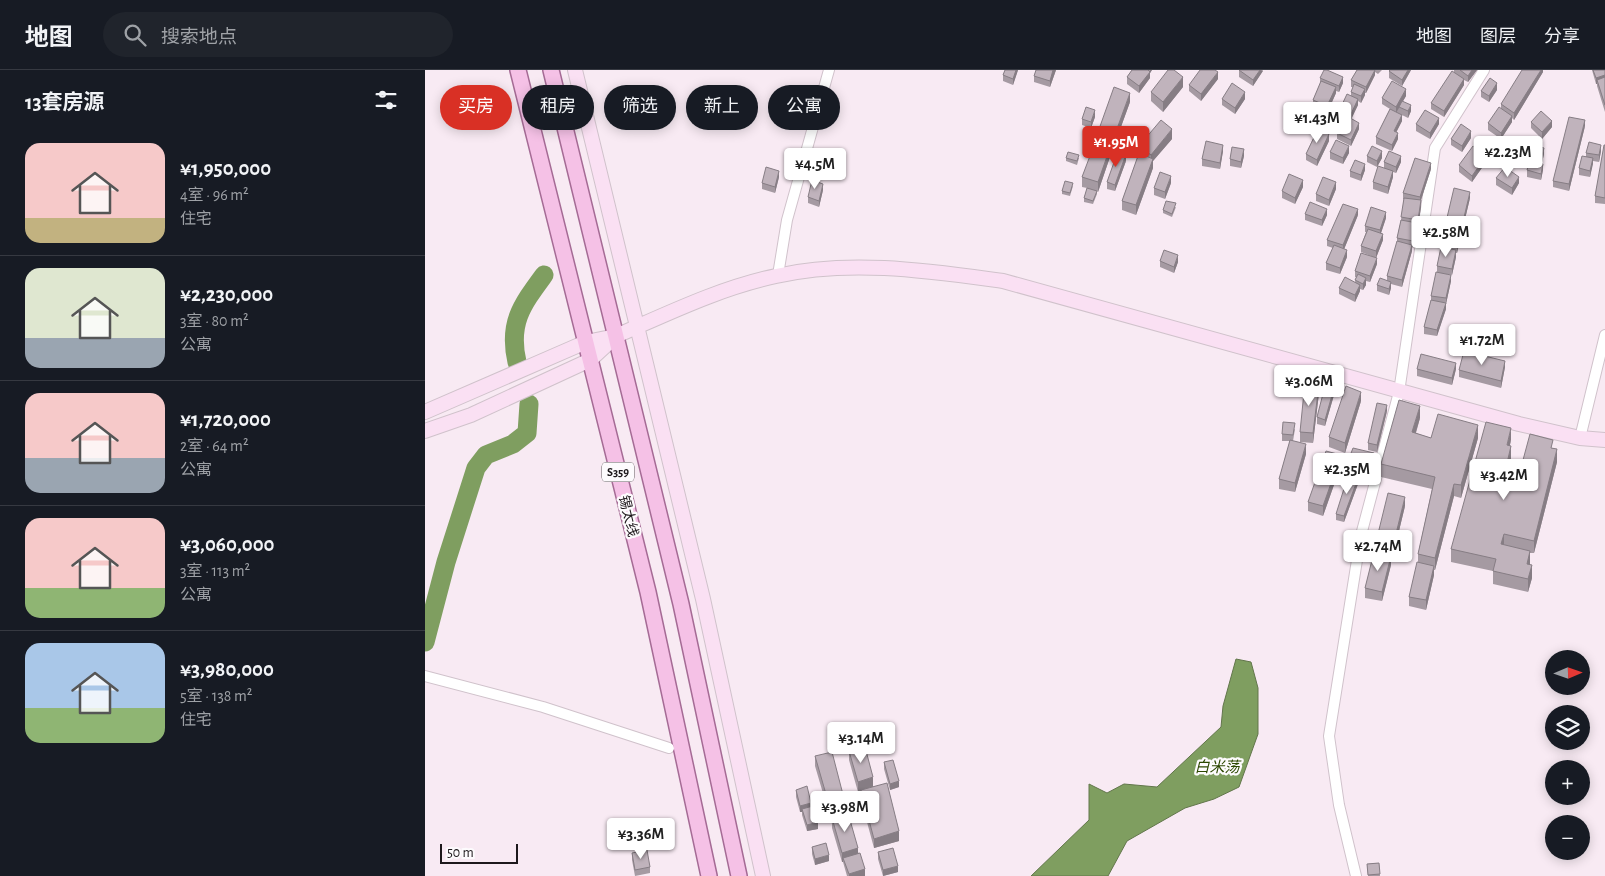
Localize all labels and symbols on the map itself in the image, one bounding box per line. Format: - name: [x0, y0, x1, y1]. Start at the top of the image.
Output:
- pin: ¥1.43M: [1276, 102, 1358, 144]
- pin: ¥1.95M: [1075, 126, 1157, 168]
- pin: ¥2.23M: [1467, 136, 1549, 178]
- pin: ¥4.5M: [780, 148, 850, 190]
- pin: ¥2.58M: [1405, 216, 1487, 258]
- pin: ¥1.72M: [1441, 324, 1523, 366]
- pin: ¥3.06M: [1268, 364, 1350, 407]
- pin: ¥2.35M: [1306, 452, 1388, 495]
- pin: ¥3.42M: [1463, 458, 1545, 501]
- road number: S359: [602, 462, 634, 482]
- street label: 锡太线: [616, 494, 641, 538]
- pin: ¥2.74M: [1337, 530, 1419, 572]
- north arrow: [1545, 650, 1590, 695]
- pin: ¥3.14M: [820, 722, 902, 764]
- water label: 白米荡: [1194, 759, 1242, 775]
- pin: ¥3.98M: [804, 790, 886, 833]
- pin: ¥3.36M: [600, 818, 682, 860]
- scale bar: [440, 841, 517, 864]

